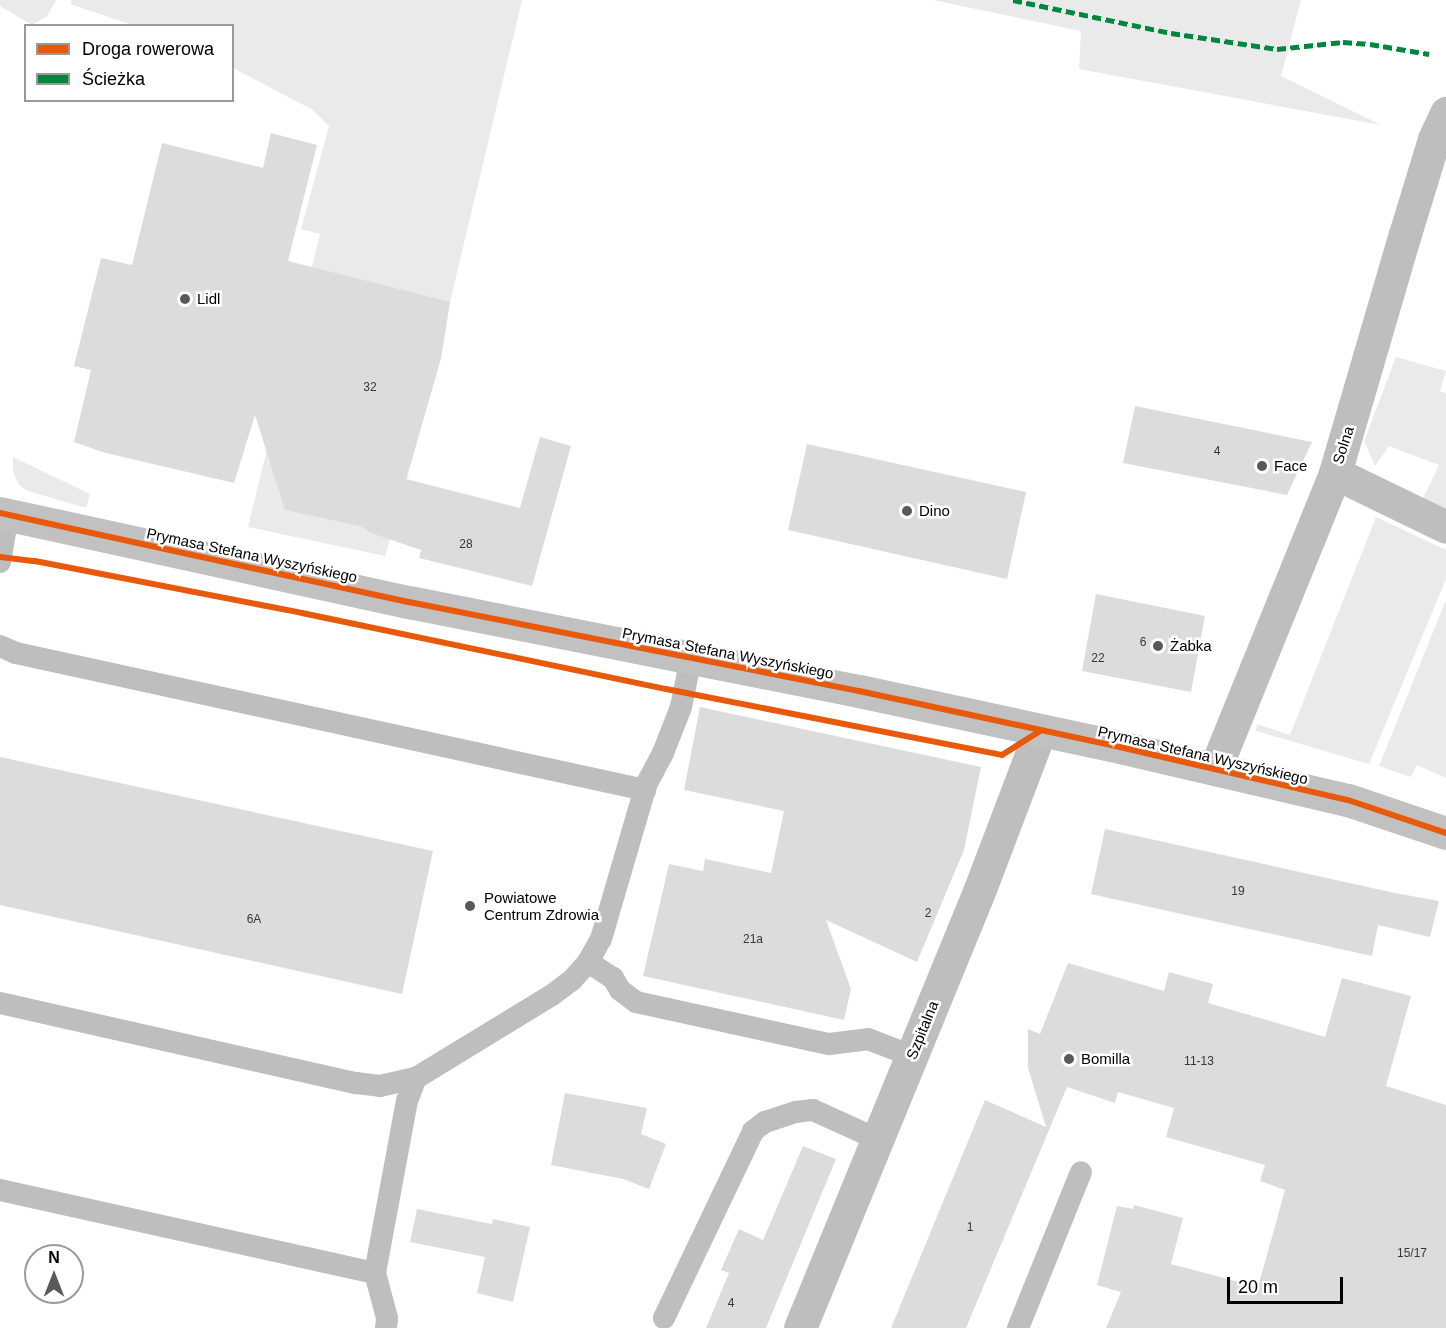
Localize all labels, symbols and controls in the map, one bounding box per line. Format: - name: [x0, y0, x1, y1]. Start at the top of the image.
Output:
- legend: [24, 24, 234, 102]
- text: Droga rowerowa: [82, 39, 214, 59]
- text: Ścieżka: [82, 69, 145, 89]
- place label: Lidl: [197, 290, 220, 308]
- marker: Lidl: [178, 292, 192, 306]
- house number: 32: [363, 381, 377, 395]
- street label: Solna: [1329, 424, 1357, 466]
- house number: 4: [1214, 445, 1220, 459]
- place label: Face: [1274, 457, 1307, 475]
- marker: Face: [1255, 459, 1269, 473]
- place label: Dino: [919, 502, 950, 520]
- marker: Dino: [900, 504, 914, 518]
- street label: Prymasa Stefana Wyszyńskiego: [145, 524, 359, 586]
- house number: 28: [459, 538, 473, 552]
- street label: Prymasa Stefana Wyszyńskiego: [621, 624, 835, 682]
- house number: 6: [1140, 636, 1146, 650]
- place label: Żabka: [1170, 637, 1212, 655]
- marker: Żabka: [1151, 639, 1165, 653]
- house number: 22: [1091, 652, 1105, 666]
- street label: Prymasa Stefana Wyszyńskiego: [1096, 722, 1310, 788]
- house number: 19: [1231, 885, 1245, 899]
- place label: Powiatowe Centrum Zdrowia: [484, 888, 599, 923]
- marker: Powiatowe Centrum Zdrowia: [461, 897, 479, 915]
- house number: 2: [925, 907, 931, 921]
- house number: 6A: [247, 913, 261, 927]
- house number: 21a: [743, 933, 763, 947]
- street label: Szpitalna: [902, 998, 942, 1062]
- place label: Bomilla: [1081, 1050, 1130, 1068]
- marker: Bomilla: [1062, 1052, 1076, 1066]
- house number: 11-13: [1184, 1055, 1214, 1069]
- house number: 1: [967, 1221, 973, 1235]
- north arrow: [24, 1244, 84, 1304]
- house number: 15/17: [1397, 1247, 1427, 1261]
- text: N: [48, 1249, 60, 1266]
- scale bar: [1230, 1265, 1346, 1303]
- text: 20 m: [1238, 1277, 1278, 1297]
- house number: 4: [728, 1297, 734, 1311]

